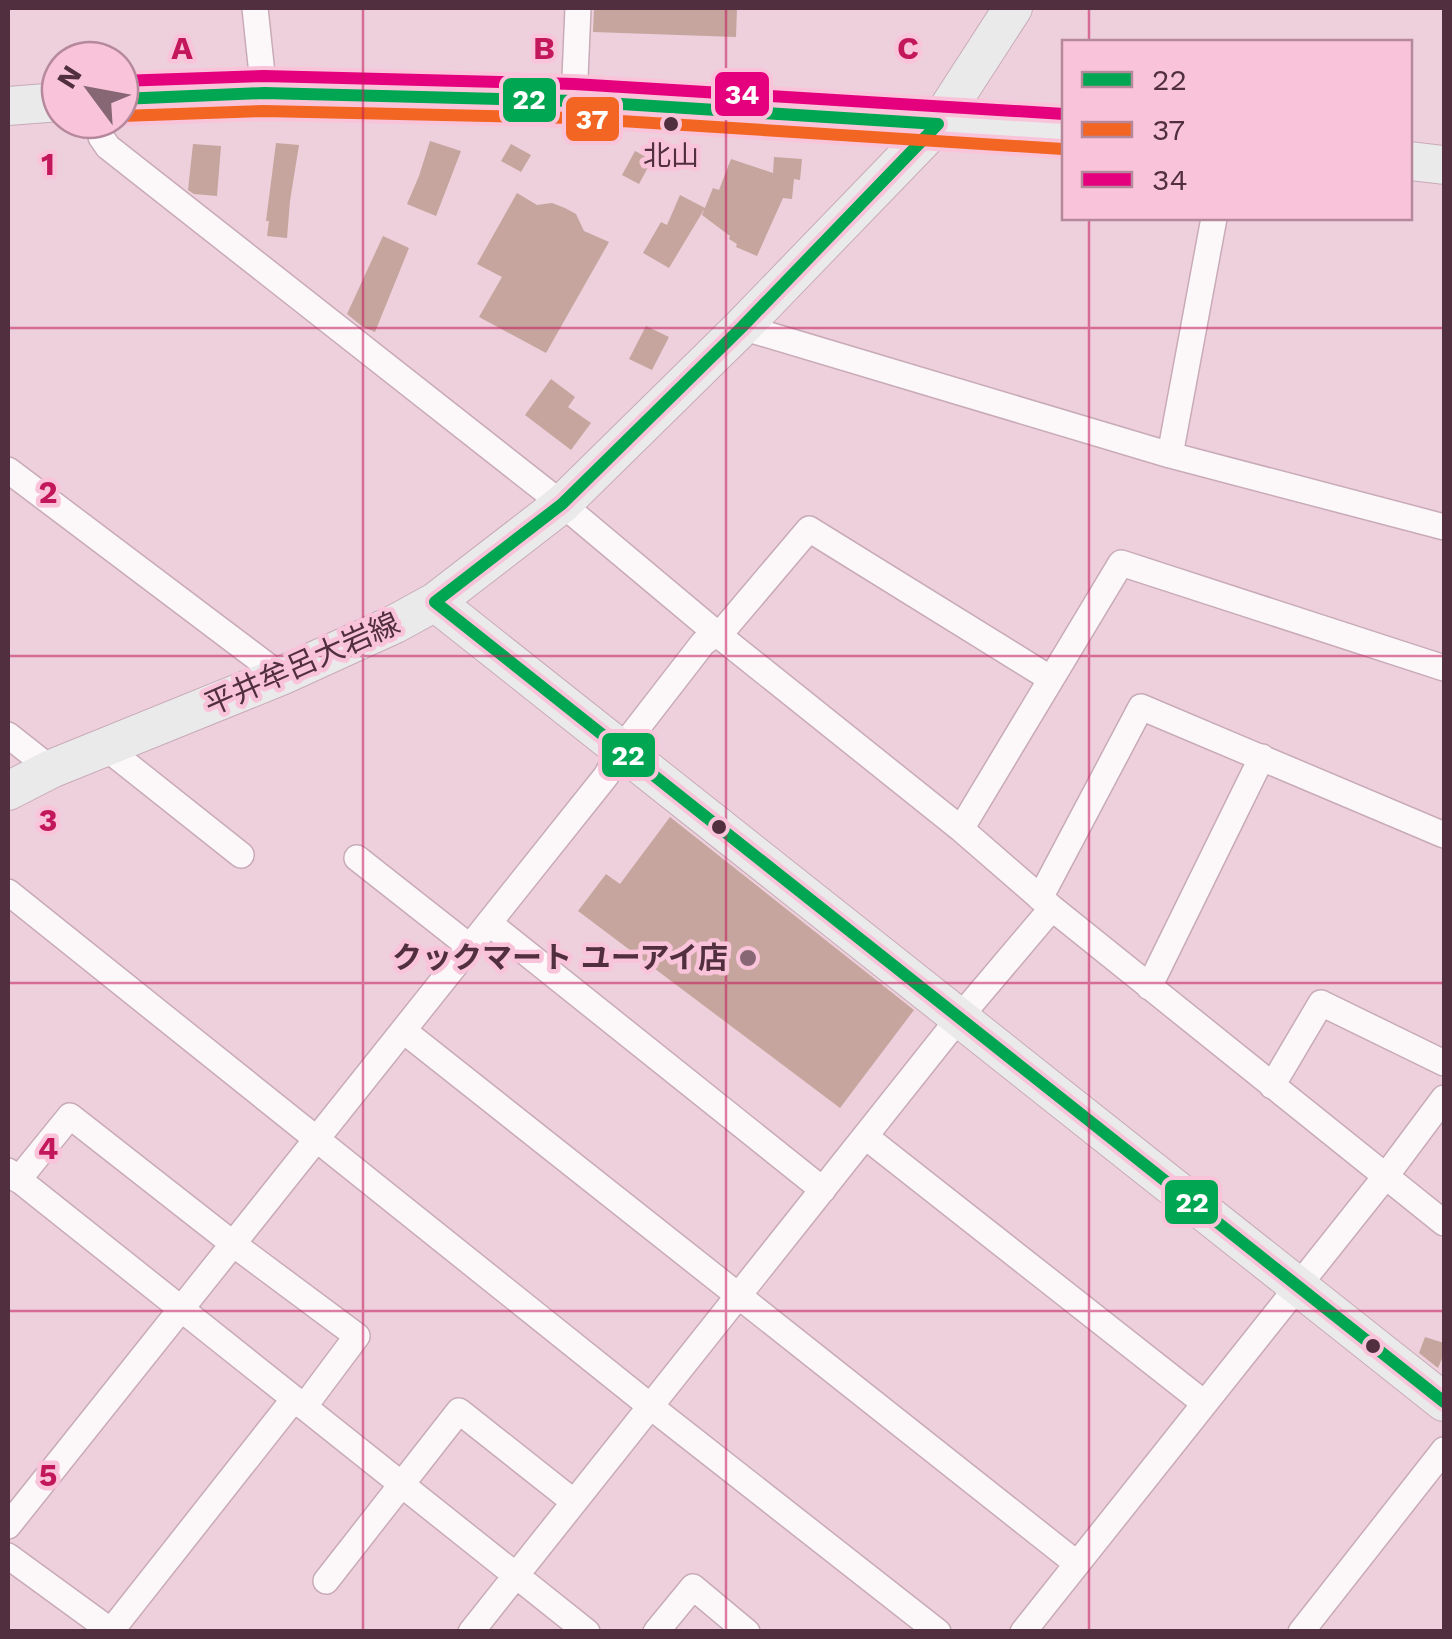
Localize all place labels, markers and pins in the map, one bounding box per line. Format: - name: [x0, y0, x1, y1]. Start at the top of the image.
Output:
- marker: 北山: [661, 114, 681, 134]
- place label: 北山: [643, 139, 699, 172]
- unlabelled marker: [709, 817, 729, 837]
- place label: クックマート ユーアイ店: [392, 940, 728, 975]
- marker: クックマート ユーアイ店: [737, 947, 759, 969]
- unlabelled marker: [1363, 1336, 1383, 1356]

